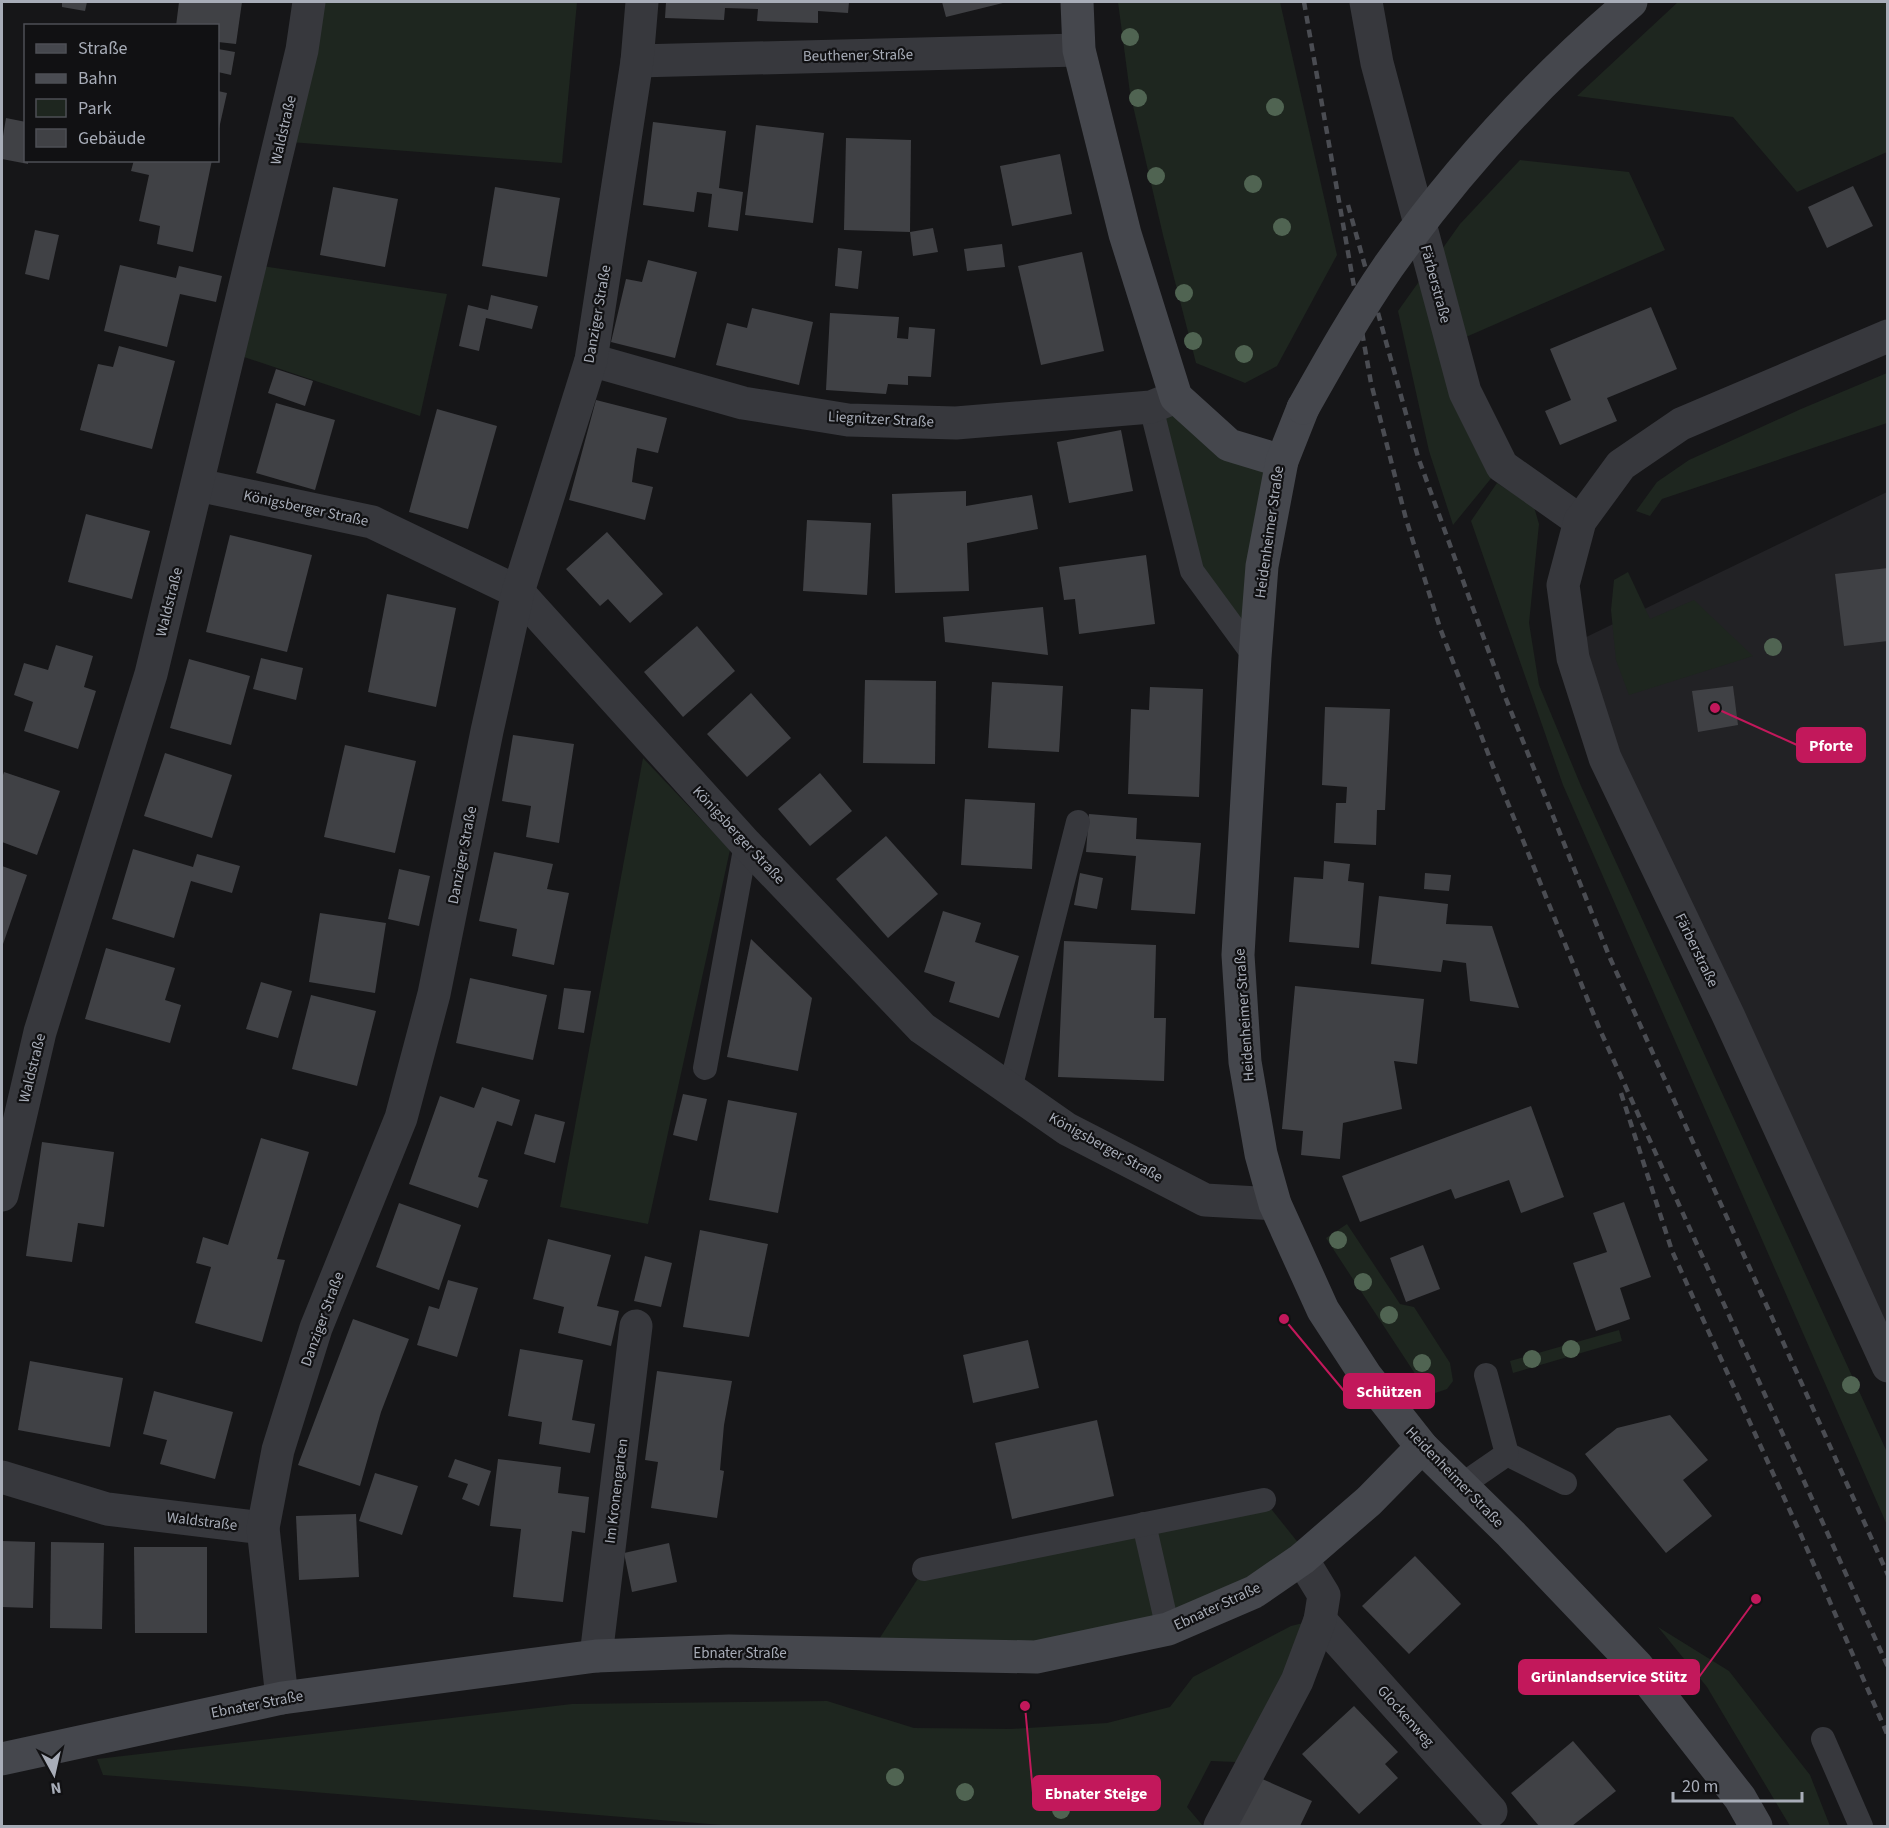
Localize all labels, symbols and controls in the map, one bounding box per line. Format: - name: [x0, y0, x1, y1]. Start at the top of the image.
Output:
- legend: [24, 24, 219, 162]
- text: Straße: [78, 36, 128, 61]
- street label: Beuthener Straße: [803, 44, 913, 67]
- text: Bahn: [78, 66, 117, 91]
- street label: Waldstraße: [265, 93, 302, 167]
- text: Park: [78, 96, 112, 121]
- text: Gebäude: [78, 126, 146, 151]
- street label: Färberstraße: [1415, 243, 1456, 326]
- street label: Danziger Straße: [579, 263, 616, 365]
- street label: Liegnitzer Straße: [828, 406, 934, 433]
- street label: Heidenheimer Straße: [1250, 465, 1289, 600]
- street label: Königsberger Straße: [241, 485, 370, 532]
- street label: Waldstraße: [151, 565, 188, 639]
- callout: Pforte: [1797, 728, 1865, 762]
- text: Pforte: [1809, 735, 1853, 757]
- street label: Königsberger Straße: [687, 782, 790, 889]
- street label: Danziger Straße: [443, 804, 482, 906]
- street label: Färberstraße: [1670, 910, 1724, 991]
- street label: Heidenheimer Straße: [1229, 948, 1260, 1082]
- street label: Waldstraße: [14, 1031, 51, 1105]
- street label: Königsberger Straße: [1045, 1107, 1167, 1188]
- street label: Danziger Straße: [296, 1269, 349, 1369]
- callout: Schützen: [1344, 1374, 1434, 1408]
- text: Schützen: [1356, 1381, 1422, 1403]
- street label: Heidenheimer Straße: [1401, 1422, 1509, 1533]
- street label: Im Kronengarten: [600, 1437, 633, 1545]
- street label: Waldstraße: [166, 1507, 238, 1536]
- street label: Ebnater Straße: [1170, 1577, 1264, 1636]
- street label: Ebnater Straße: [693, 1643, 787, 1664]
- callout: Grünlandservice Stütz: [1519, 1660, 1699, 1694]
- text: Grünlandservice Stütz: [1531, 1666, 1687, 1688]
- street label: Glockenweg: [1372, 1681, 1439, 1752]
- street label: Ebnater Straße: [209, 1685, 305, 1724]
- north arrow: [24, 1744, 84, 1804]
- scale bar: [1673, 1765, 1802, 1803]
- text: 20 m: [1682, 1774, 1718, 1799]
- text: N: [49, 1776, 63, 1799]
- callout: Ebnater Steige: [1033, 1776, 1160, 1810]
- text: Ebnater Steige: [1045, 1783, 1147, 1805]

